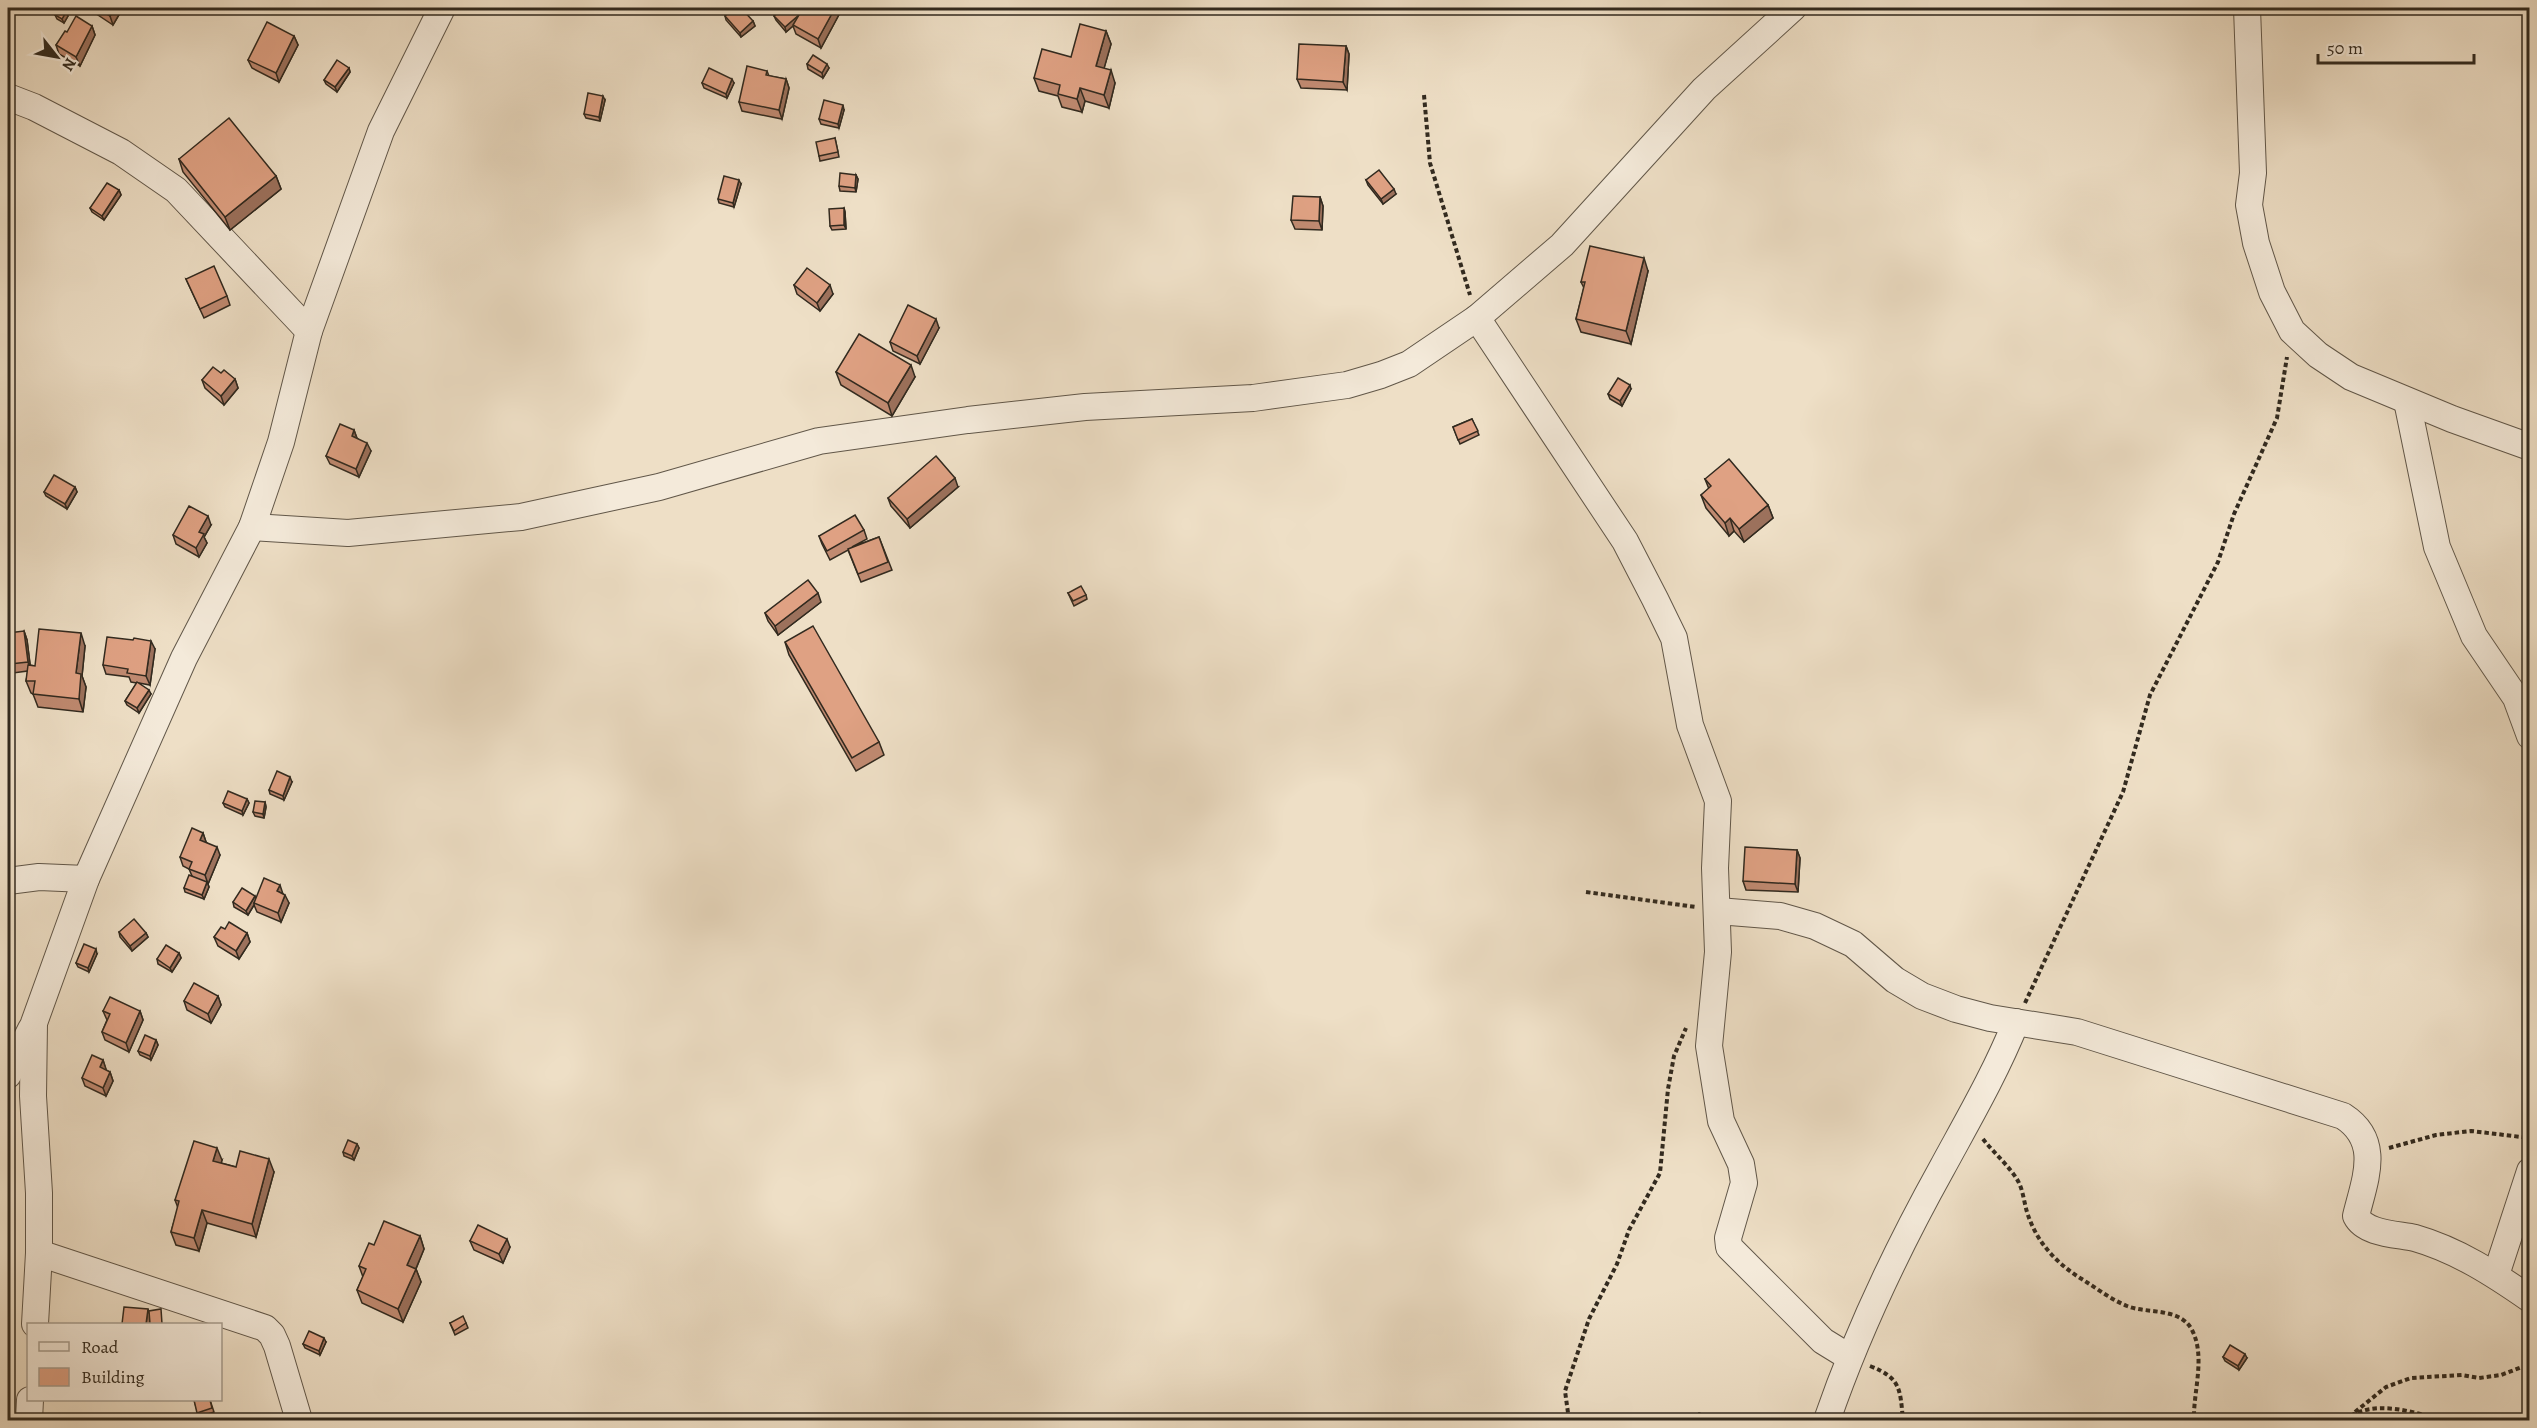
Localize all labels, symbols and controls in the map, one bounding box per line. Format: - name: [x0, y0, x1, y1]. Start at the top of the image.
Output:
- north arrow: [27, 27, 87, 87]
- scale bar: [2318, 27, 2474, 65]
- text: 50 m: [2327, 36, 2363, 60]
- text: N: [56, 54, 81, 75]
- legend: [27, 1323, 222, 1401]
- text: Road: [81, 1335, 119, 1359]
- text: Building: [81, 1365, 145, 1389]

